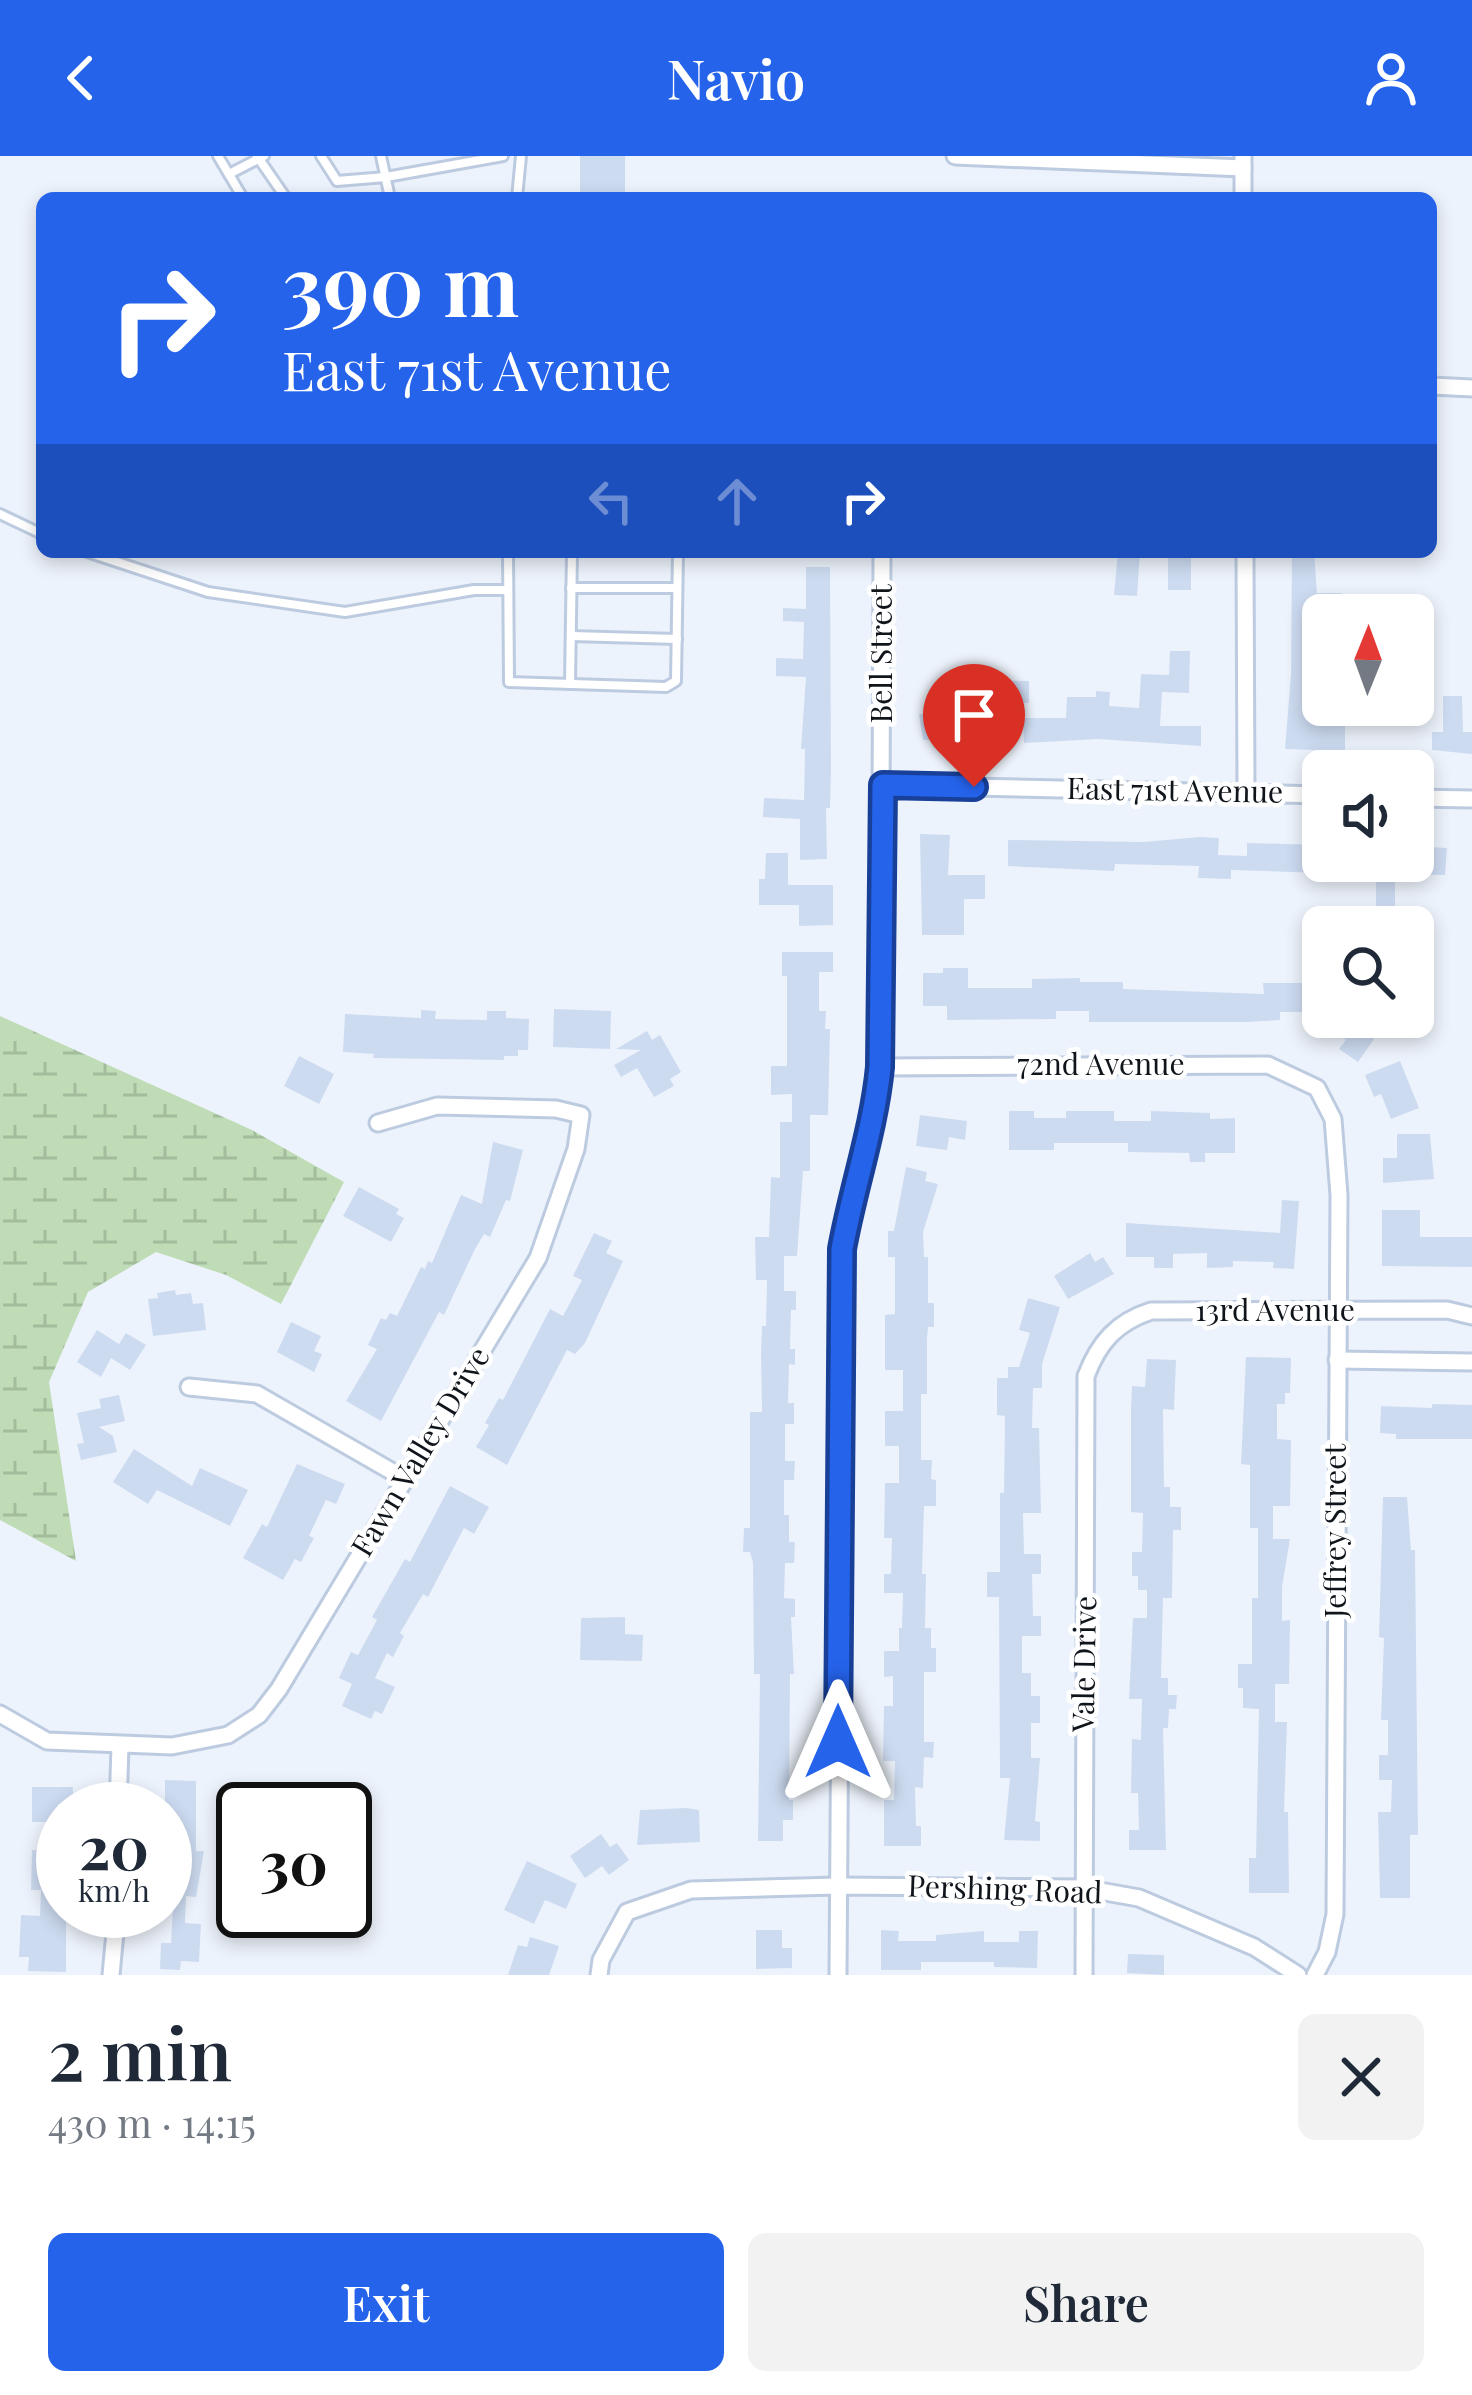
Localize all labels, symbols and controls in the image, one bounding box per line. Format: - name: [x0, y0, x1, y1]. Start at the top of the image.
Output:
- text: Navio: [667, 42, 805, 114]
- icon: back: [48, 45, 114, 111]
- icon: person: [1358, 45, 1424, 111]
- text: 390 m: [282, 226, 519, 338]
- icon: right: [84, 240, 240, 396]
- text: East 71st Avenue: [282, 333, 672, 405]
- icon: left: [578, 468, 644, 534]
- icon: ahead: [704, 468, 770, 534]
- icon: right: [830, 468, 896, 534]
- street label: Bell Street: [860, 584, 900, 724]
- north arrow: [1302, 594, 1434, 726]
- map controls: [1302, 594, 1434, 1038]
- pin: [923, 664, 1025, 787]
- icon: arrive: [941, 682, 1007, 748]
- button: sound: [1302, 750, 1434, 882]
- street label: East 71st Avenue: [1066, 767, 1284, 811]
- button: search: [1302, 906, 1434, 1038]
- street label: 72nd Avenue: [1017, 1043, 1185, 1083]
- street label: 13rd Avenue: [1195, 1289, 1355, 1329]
- street label: Fawn Valley Drive: [341, 1339, 498, 1563]
- street label: Jeffrey Street: [1314, 1444, 1354, 1619]
- street label: Vale Drive: [1062, 1595, 1104, 1733]
- position arrow: [775, 1679, 901, 1805]
- speed limit sign: 30: [216, 1782, 372, 1938]
- text: 20: [79, 1805, 149, 1885]
- street label: Pershing Road: [907, 1865, 1103, 1911]
- text: km/h: [78, 1870, 150, 1910]
- text: 2 min: [48, 2003, 232, 2099]
- button: close: [1298, 2014, 1424, 2140]
- text: 430 m · 14:15: [48, 2096, 256, 2148]
- button: Exit: [48, 2233, 724, 2371]
- button: Share: [748, 2233, 1424, 2371]

